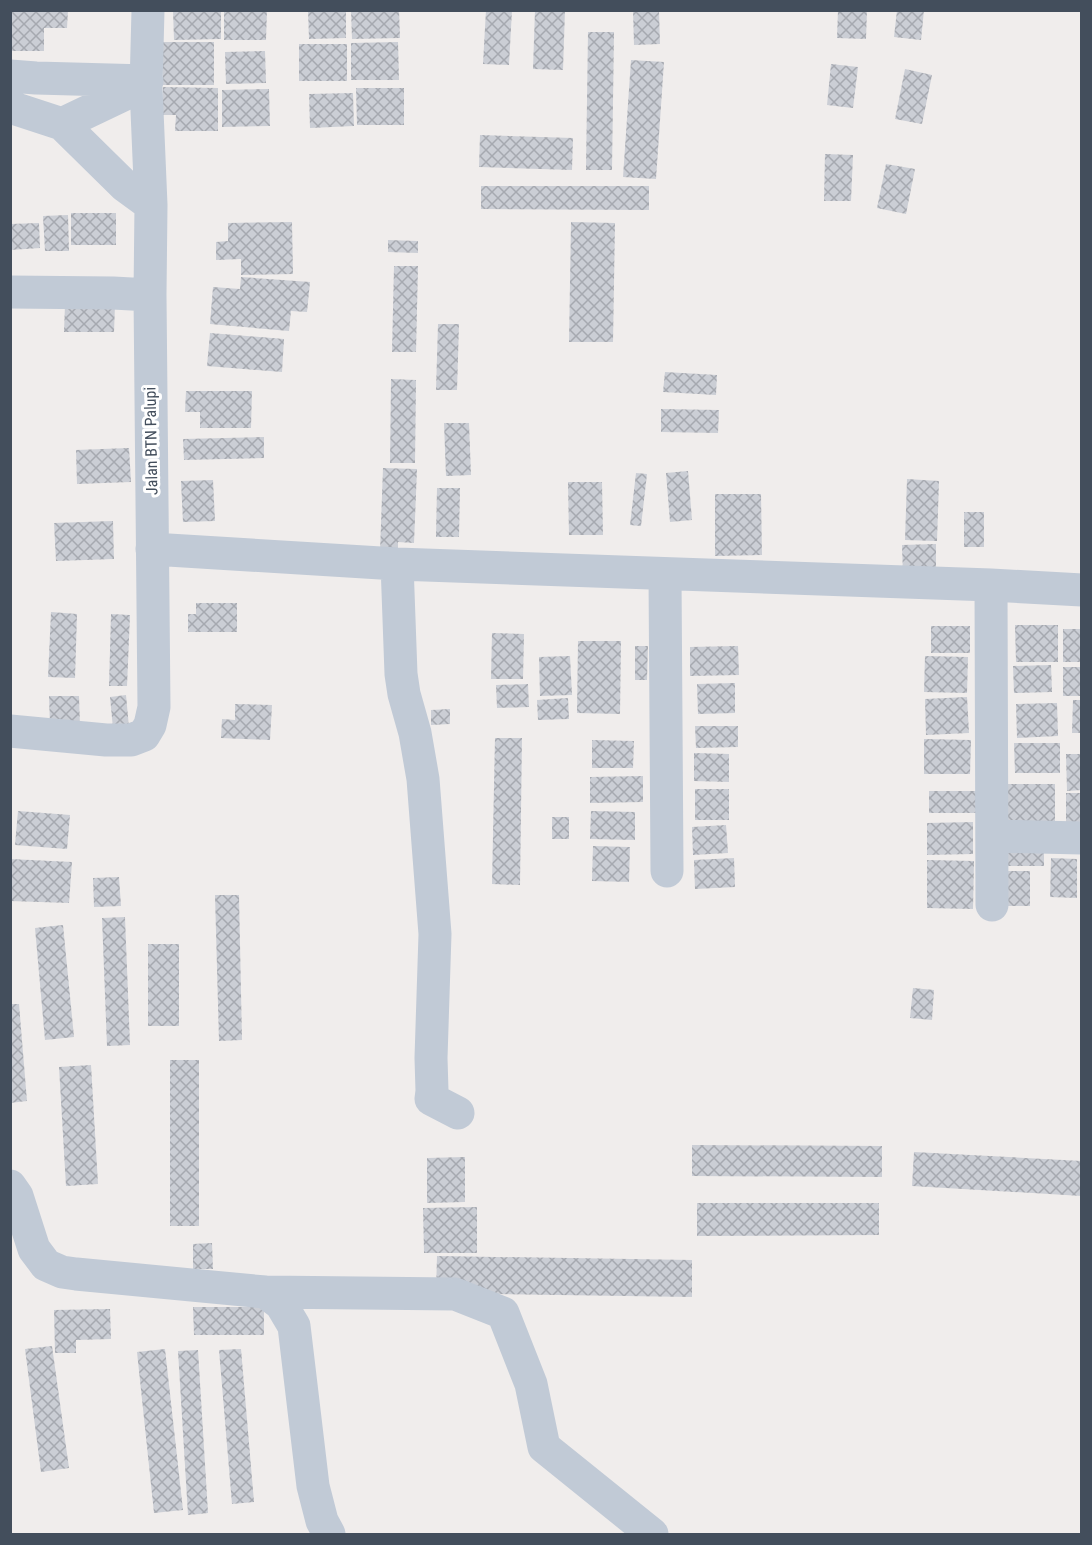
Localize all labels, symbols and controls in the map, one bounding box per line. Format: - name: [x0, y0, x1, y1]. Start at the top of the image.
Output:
- street label: Jalan BTN Palupi: [141, 387, 161, 495]

